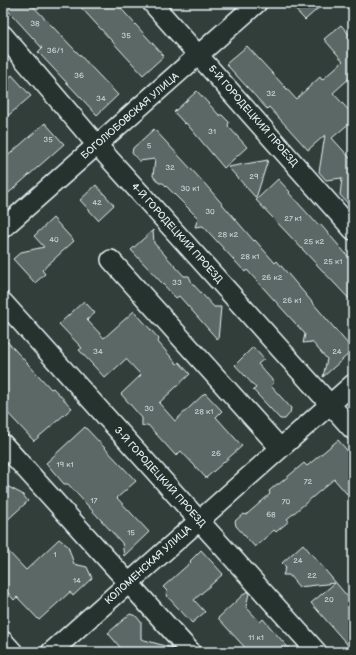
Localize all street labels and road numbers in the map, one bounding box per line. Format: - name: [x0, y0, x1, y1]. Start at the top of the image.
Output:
- street label: 5-Й ГОРОДЕЦКИЙ ПРОЕЗД: [206, 63, 300, 169]
- street label: БОГОЛЮБОВСКАЯ УЛИЦА: [79, 70, 182, 162]
- street label: 4-Й ГОРОДЕЦКИЙ ПРОЕЗД: [129, 180, 225, 286]
- street label: 3-Й ГОРОДЕЦКИЙ ПРОЕЗД: [112, 424, 208, 530]
- street label: КОЛОМЕНСКАЯ УЛИЦА: [102, 522, 194, 607]

